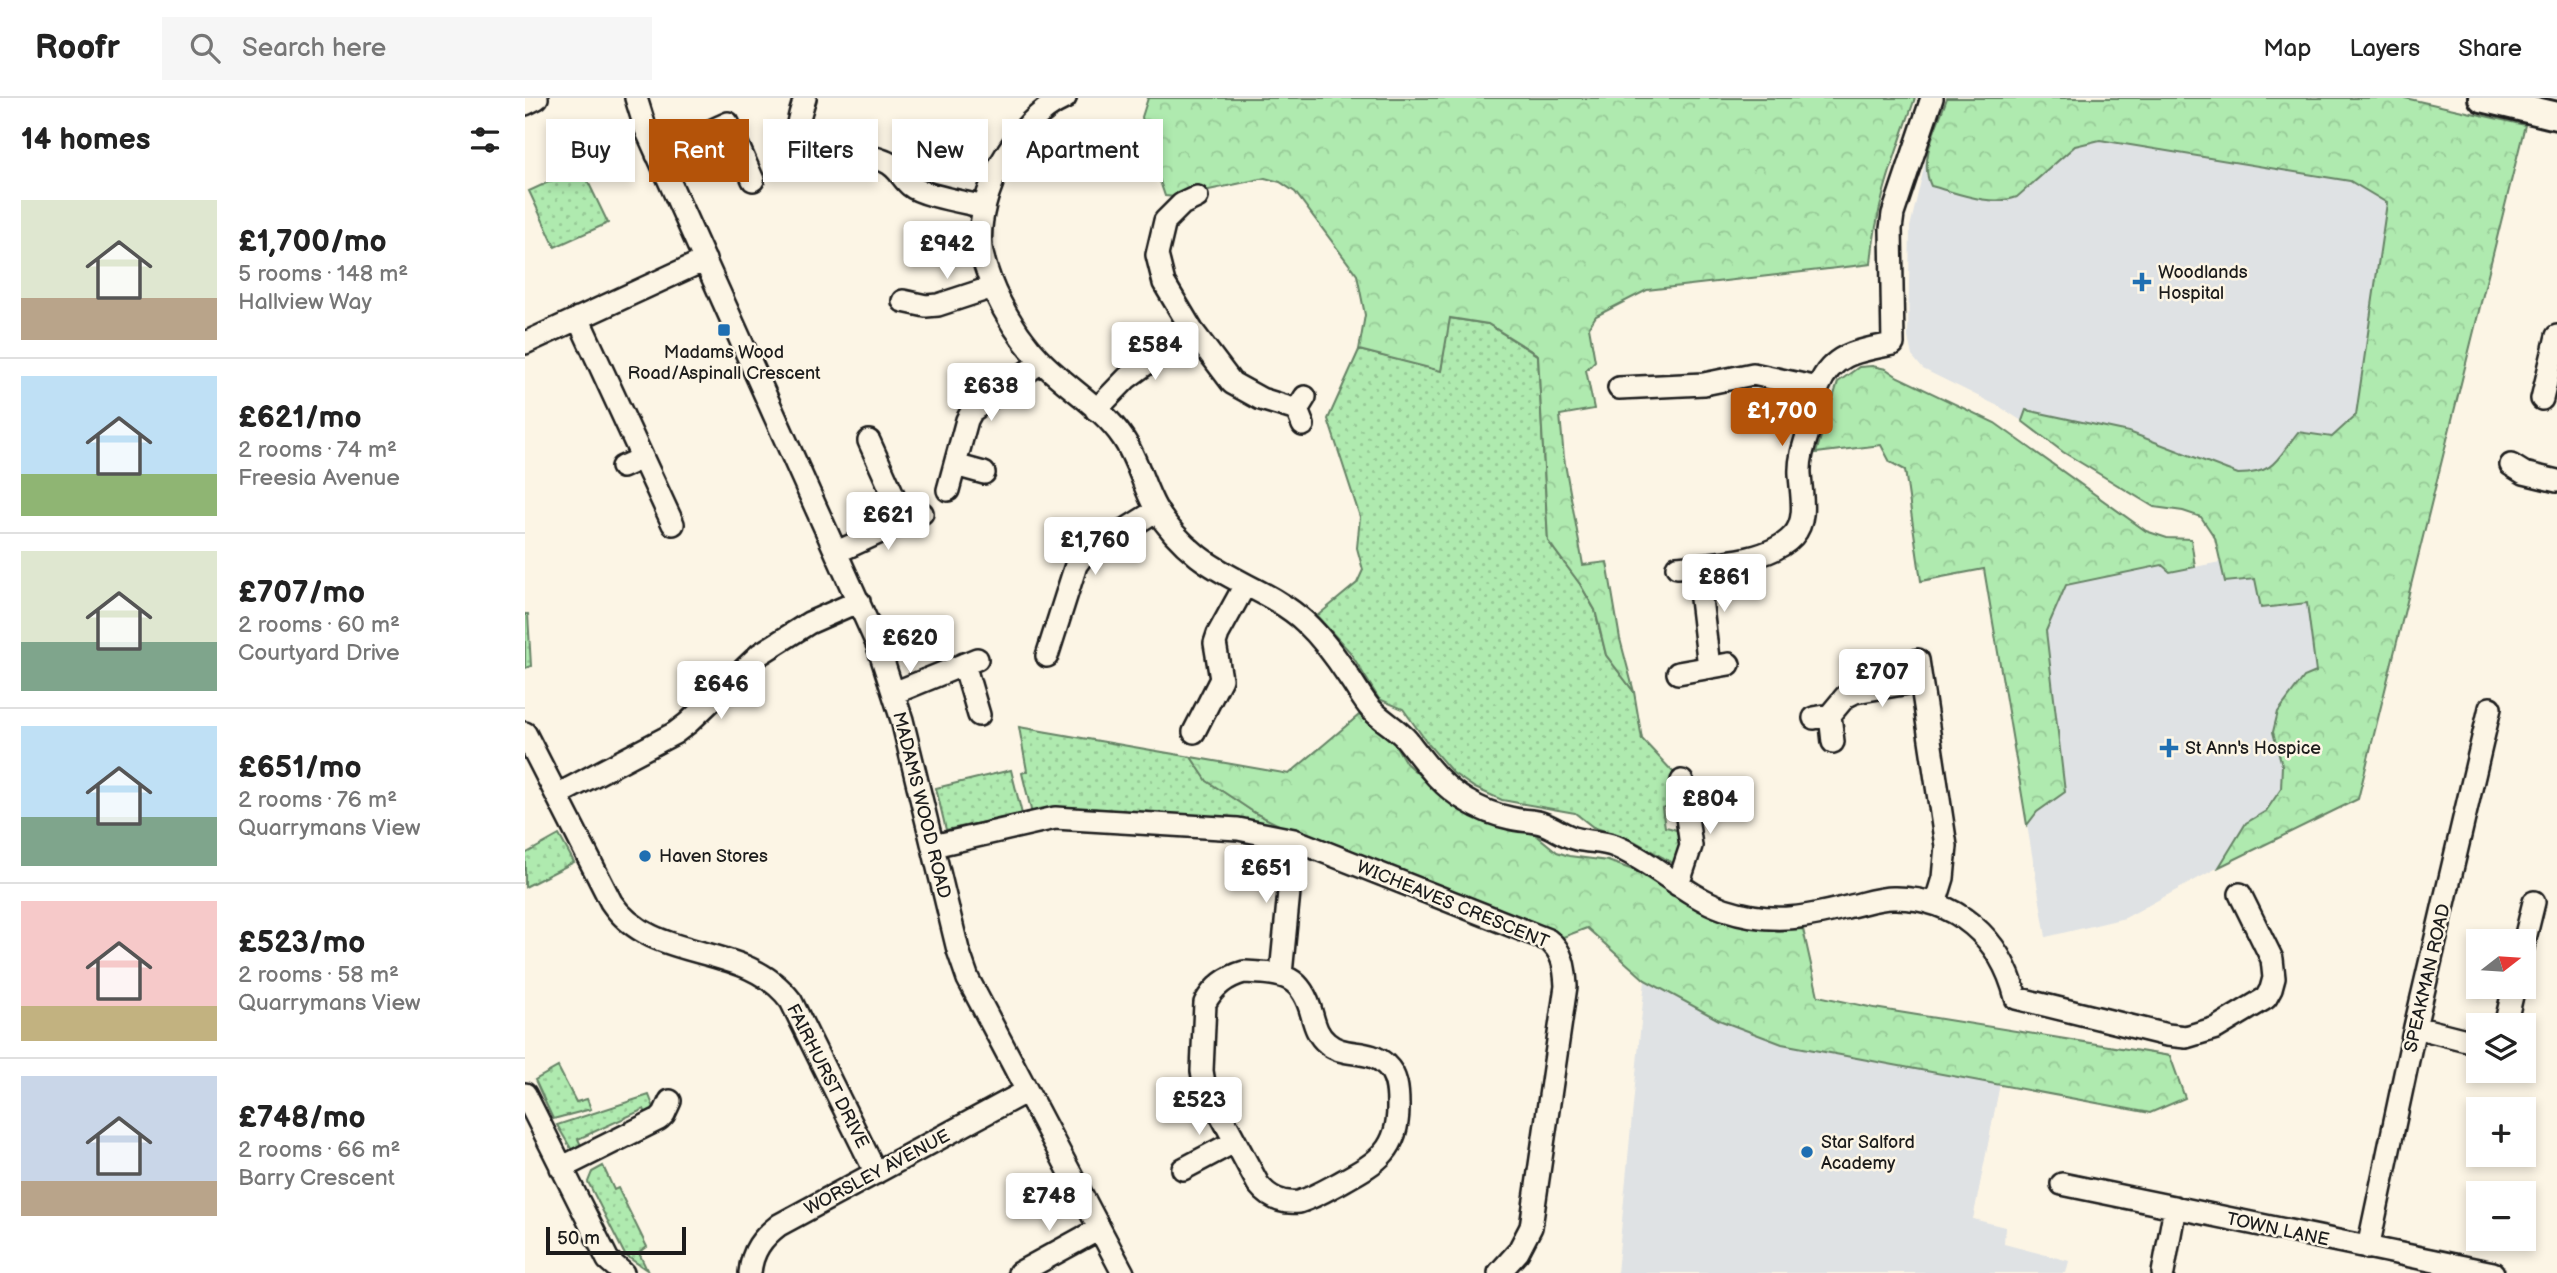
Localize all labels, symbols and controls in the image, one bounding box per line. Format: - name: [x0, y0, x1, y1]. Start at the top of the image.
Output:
- search box: [162, 17, 652, 80]
- text: Roofr: [35, 28, 120, 68]
- icon: search: [186, 29, 224, 67]
- text: Search here: [242, 33, 386, 64]
- text: Map: [2263, 34, 2311, 63]
- text: Layers: [2349, 34, 2420, 63]
- text: Share: [2458, 34, 2522, 63]
- chip: Buy: [546, 119, 635, 182]
- chip: Rent: [649, 119, 749, 182]
- chip: Filters: [763, 119, 878, 182]
- chip: New: [892, 119, 988, 182]
- chip: Apartment: [1002, 119, 1163, 182]
- icon: filters: [466, 121, 504, 159]
- text: 14 homes: [21, 122, 150, 158]
- pin: £942: [906, 222, 988, 281]
- text: £1,700/mo: [238, 224, 387, 260]
- icon: home: [77, 228, 161, 312]
- text: £942: [919, 230, 975, 258]
- text: 5 rooms · 148 m²: [238, 260, 408, 288]
- place label: Woodlands Hospital: [2158, 262, 2248, 304]
- marker: Woodlands Hospital: [2132, 272, 2152, 292]
- text: Hallview Way: [238, 288, 372, 316]
- marker: Madams Wood Road/Aspinall Crescent: [716, 322, 732, 338]
- pin: £584: [1114, 322, 1196, 382]
- text: £584: [1128, 331, 1182, 359]
- place label: Madams Wood Road/Aspinall Crescent: [627, 342, 821, 384]
- pin: £638: [950, 364, 1032, 423]
- text: £638: [963, 372, 1019, 400]
- pin: £1,700: [1725, 388, 1839, 448]
- text: £1,700: [1747, 397, 1817, 425]
- text: £621/mo: [238, 400, 362, 436]
- icon: home: [77, 404, 161, 488]
- text: 2 rooms · 74 m²: [238, 436, 397, 464]
- text: Freesia Avenue: [238, 464, 400, 492]
- pin: £621: [847, 492, 929, 552]
- text: £621: [862, 501, 914, 529]
- pin: £1,760: [1038, 518, 1152, 577]
- text: £1,760: [1060, 526, 1130, 554]
- pin: £861: [1683, 554, 1765, 614]
- text: £861: [1698, 563, 1750, 591]
- text: £707/mo: [238, 575, 365, 611]
- icon: home: [77, 579, 161, 663]
- text: 2 rooms · 60 m²: [238, 611, 400, 639]
- pin: £620: [869, 616, 951, 675]
- text: £620: [882, 624, 938, 652]
- text: Courtyard Drive: [238, 639, 400, 667]
- pin: £707: [1841, 650, 1923, 709]
- text: £707: [1855, 658, 1909, 686]
- pin: £646: [680, 662, 762, 721]
- text: £646: [693, 670, 749, 698]
- street label: MADAMS WOOD ROAD: [888, 710, 955, 901]
- marker: St Ann's Hospice: [2159, 738, 2179, 758]
- place label: St Ann's Hospice: [2185, 738, 2321, 759]
- text: £651/mo: [238, 750, 362, 786]
- icon: home: [77, 754, 161, 838]
- pin: £804: [1669, 776, 1751, 836]
- text: £804: [1682, 785, 1738, 813]
- text: 2 rooms · 76 m²: [238, 786, 397, 814]
- text: Quarrymans View: [238, 814, 420, 842]
- place label: Haven Stores: [659, 846, 768, 867]
- pin: £651: [1225, 846, 1307, 905]
- marker: Haven Stores: [637, 848, 653, 864]
- text: £651: [1240, 854, 1292, 882]
- street label: WICHEAVES CRESCENT: [1354, 856, 1552, 953]
- street label: SPEAKMAN ROAD: [2400, 902, 2455, 1054]
- text: £523/mo: [238, 925, 365, 961]
- icon: home: [77, 929, 161, 1013]
- north arrow: [2466, 929, 2536, 999]
- map controls: [2466, 929, 2536, 1251]
- text: 2 rooms · 58 m²: [238, 961, 399, 989]
- text: Quarrymans View: [238, 989, 420, 1017]
- street label: FAIRHURST DRIVE: [782, 1001, 873, 1152]
- button: layers: [2466, 1013, 2536, 1083]
- pin: £523: [1158, 1077, 1240, 1137]
- text: £523: [1172, 1086, 1226, 1114]
- button: +: [2466, 1097, 2536, 1167]
- text: £748/mo: [238, 1100, 366, 1136]
- icon: home: [77, 1104, 161, 1188]
- street label: WORSLEY AVENUE: [801, 1125, 954, 1220]
- place label: Star Salford Academy: [1821, 1132, 1915, 1174]
- text: 2 rooms · 66 m²: [238, 1136, 400, 1164]
- marker: Star Salford Academy: [1799, 1144, 1815, 1160]
- text: Barry Crescent: [238, 1164, 395, 1192]
- pin: £748: [1008, 1174, 1090, 1233]
- button: −: [2466, 1181, 2536, 1251]
- text: £748: [1022, 1182, 1076, 1210]
- street label: TOWN LANE: [2225, 1208, 2331, 1251]
- scale bar: [546, 1224, 686, 1256]
- text: 50 m: [557, 1227, 600, 1250]

